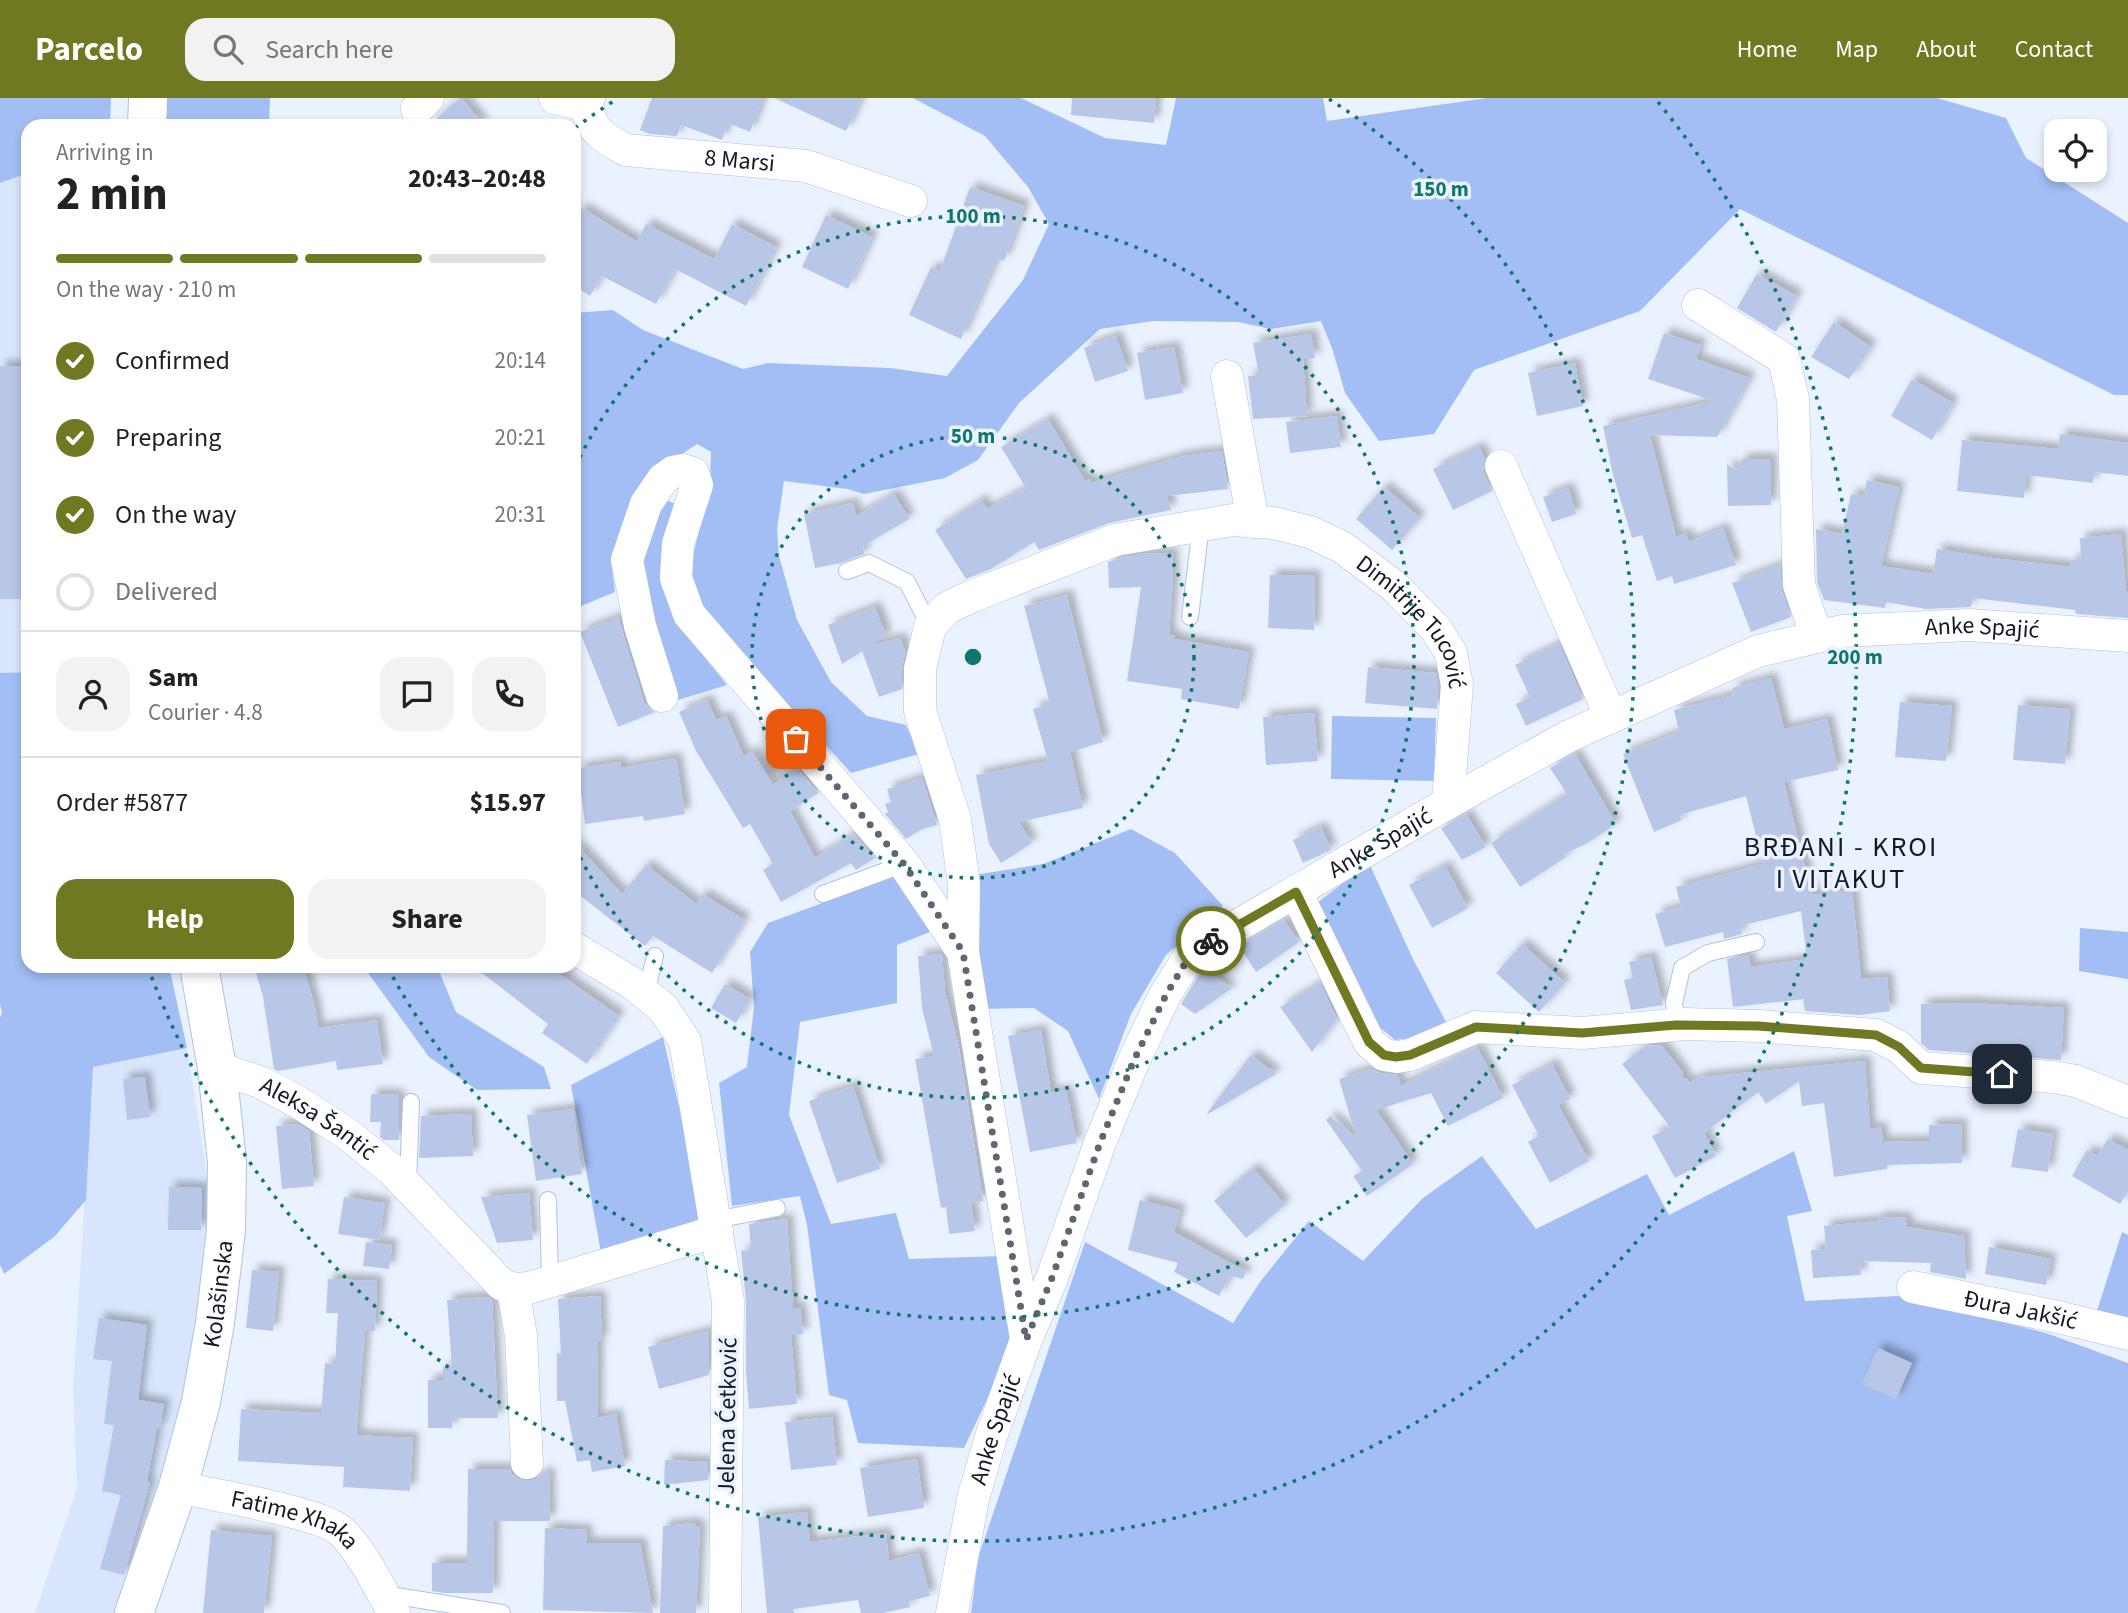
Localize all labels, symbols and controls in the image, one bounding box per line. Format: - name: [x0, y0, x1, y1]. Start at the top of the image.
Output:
- search box: [185, 18, 675, 81]
- text: Parcelo: [35, 26, 143, 73]
- icon: search: [209, 30, 247, 68]
- text: Search here: [265, 31, 393, 68]
- text: Home: [1737, 32, 1797, 67]
- text: Map: [1835, 32, 1878, 67]
- text: About: [1916, 32, 1977, 67]
- text: Contact: [2015, 32, 2093, 67]
- map controls: [2044, 119, 2107, 182]
- button: locate: [2044, 119, 2107, 182]
- text: Arriving in: [56, 136, 154, 169]
- street label: 8 Marsi: [703, 140, 776, 181]
- text: 20:43–20:48: [408, 160, 546, 197]
- text: 2 min: [56, 162, 168, 227]
- text: 150 m: [1413, 174, 1469, 204]
- text: 100 m: [945, 201, 1001, 231]
- text: On the way · 210 m: [56, 273, 236, 306]
- icon: check: [56, 342, 94, 380]
- text: Confirmed: [115, 342, 230, 379]
- text: 20:14: [495, 344, 546, 377]
- icon: check: [56, 419, 94, 457]
- text: Preparing: [115, 419, 221, 456]
- text: 20:21: [495, 421, 546, 454]
- text: 50 m: [951, 421, 995, 451]
- icon: check: [56, 496, 94, 534]
- text: On the way: [115, 496, 236, 533]
- text: 20:31: [495, 498, 546, 531]
- street label: Dimitrije Tucović: [1348, 546, 1474, 692]
- text: Delivered: [115, 573, 218, 610]
- street label: Anke Spajić: [1924, 608, 2041, 648]
- text: 200 m: [1827, 642, 1883, 672]
- centre of rings: [961, 645, 985, 669]
- button: person: [56, 657, 130, 731]
- button: chat: [380, 657, 454, 731]
- button: phone: [472, 657, 546, 731]
- text: Sam: [148, 659, 198, 696]
- text: Courier · 4.8: [148, 696, 263, 729]
- pin: [766, 709, 826, 769]
- icon: bag: [777, 720, 815, 758]
- text: Order #5877: [56, 784, 188, 821]
- text: $15.97: [470, 784, 546, 821]
- street label: Anke Spajić: [1322, 799, 1439, 887]
- district label: BRĐANI - KROI I VITAKUT: [1744, 827, 1938, 899]
- button: Help: [56, 879, 294, 959]
- button: Share: [308, 879, 546, 959]
- courier: [1176, 906, 1246, 976]
- icon: bike: [1192, 922, 1230, 960]
- pin: [1972, 1044, 2032, 1104]
- icon: home: [1983, 1055, 2021, 1093]
- street label: Aleksa Šantić: [254, 1068, 384, 1169]
- street label: Kolašinska: [194, 1238, 243, 1350]
- street label: Ðura Jakšić: [1961, 1281, 2081, 1339]
- street label: Jelena Ćetković: [709, 1337, 746, 1495]
- street label: Anke Spajić: [961, 1369, 1030, 1489]
- street label: Fatime Xhaka: [228, 1481, 367, 1557]

